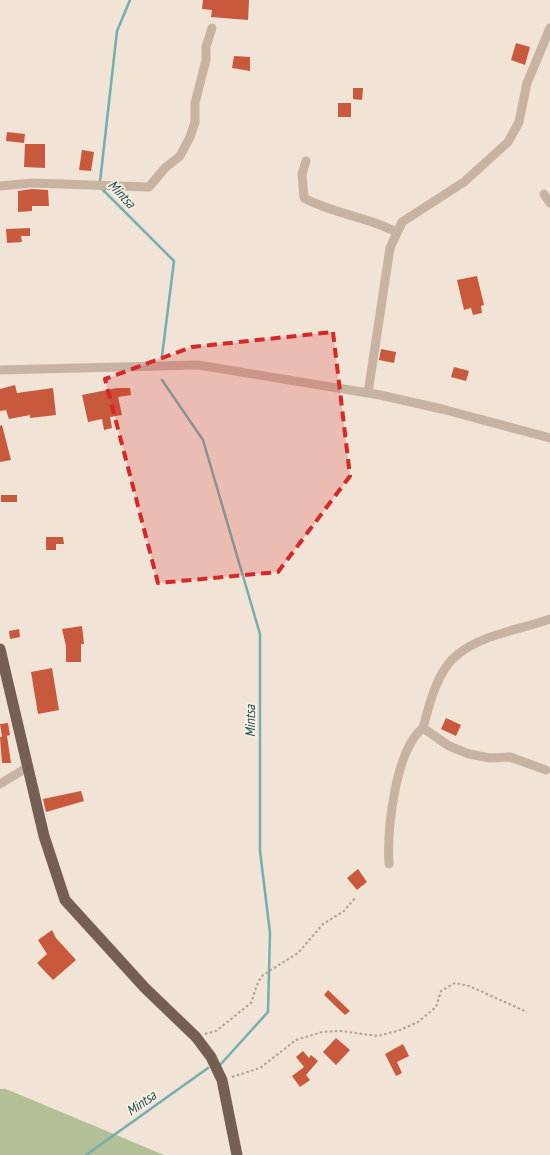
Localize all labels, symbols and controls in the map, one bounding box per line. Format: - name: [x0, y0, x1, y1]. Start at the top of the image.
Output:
- water label: Mintsa: [104, 176, 141, 213]
- water label: Mintsa: [241, 703, 259, 737]
- water label: Mintsa: [123, 1086, 161, 1120]

